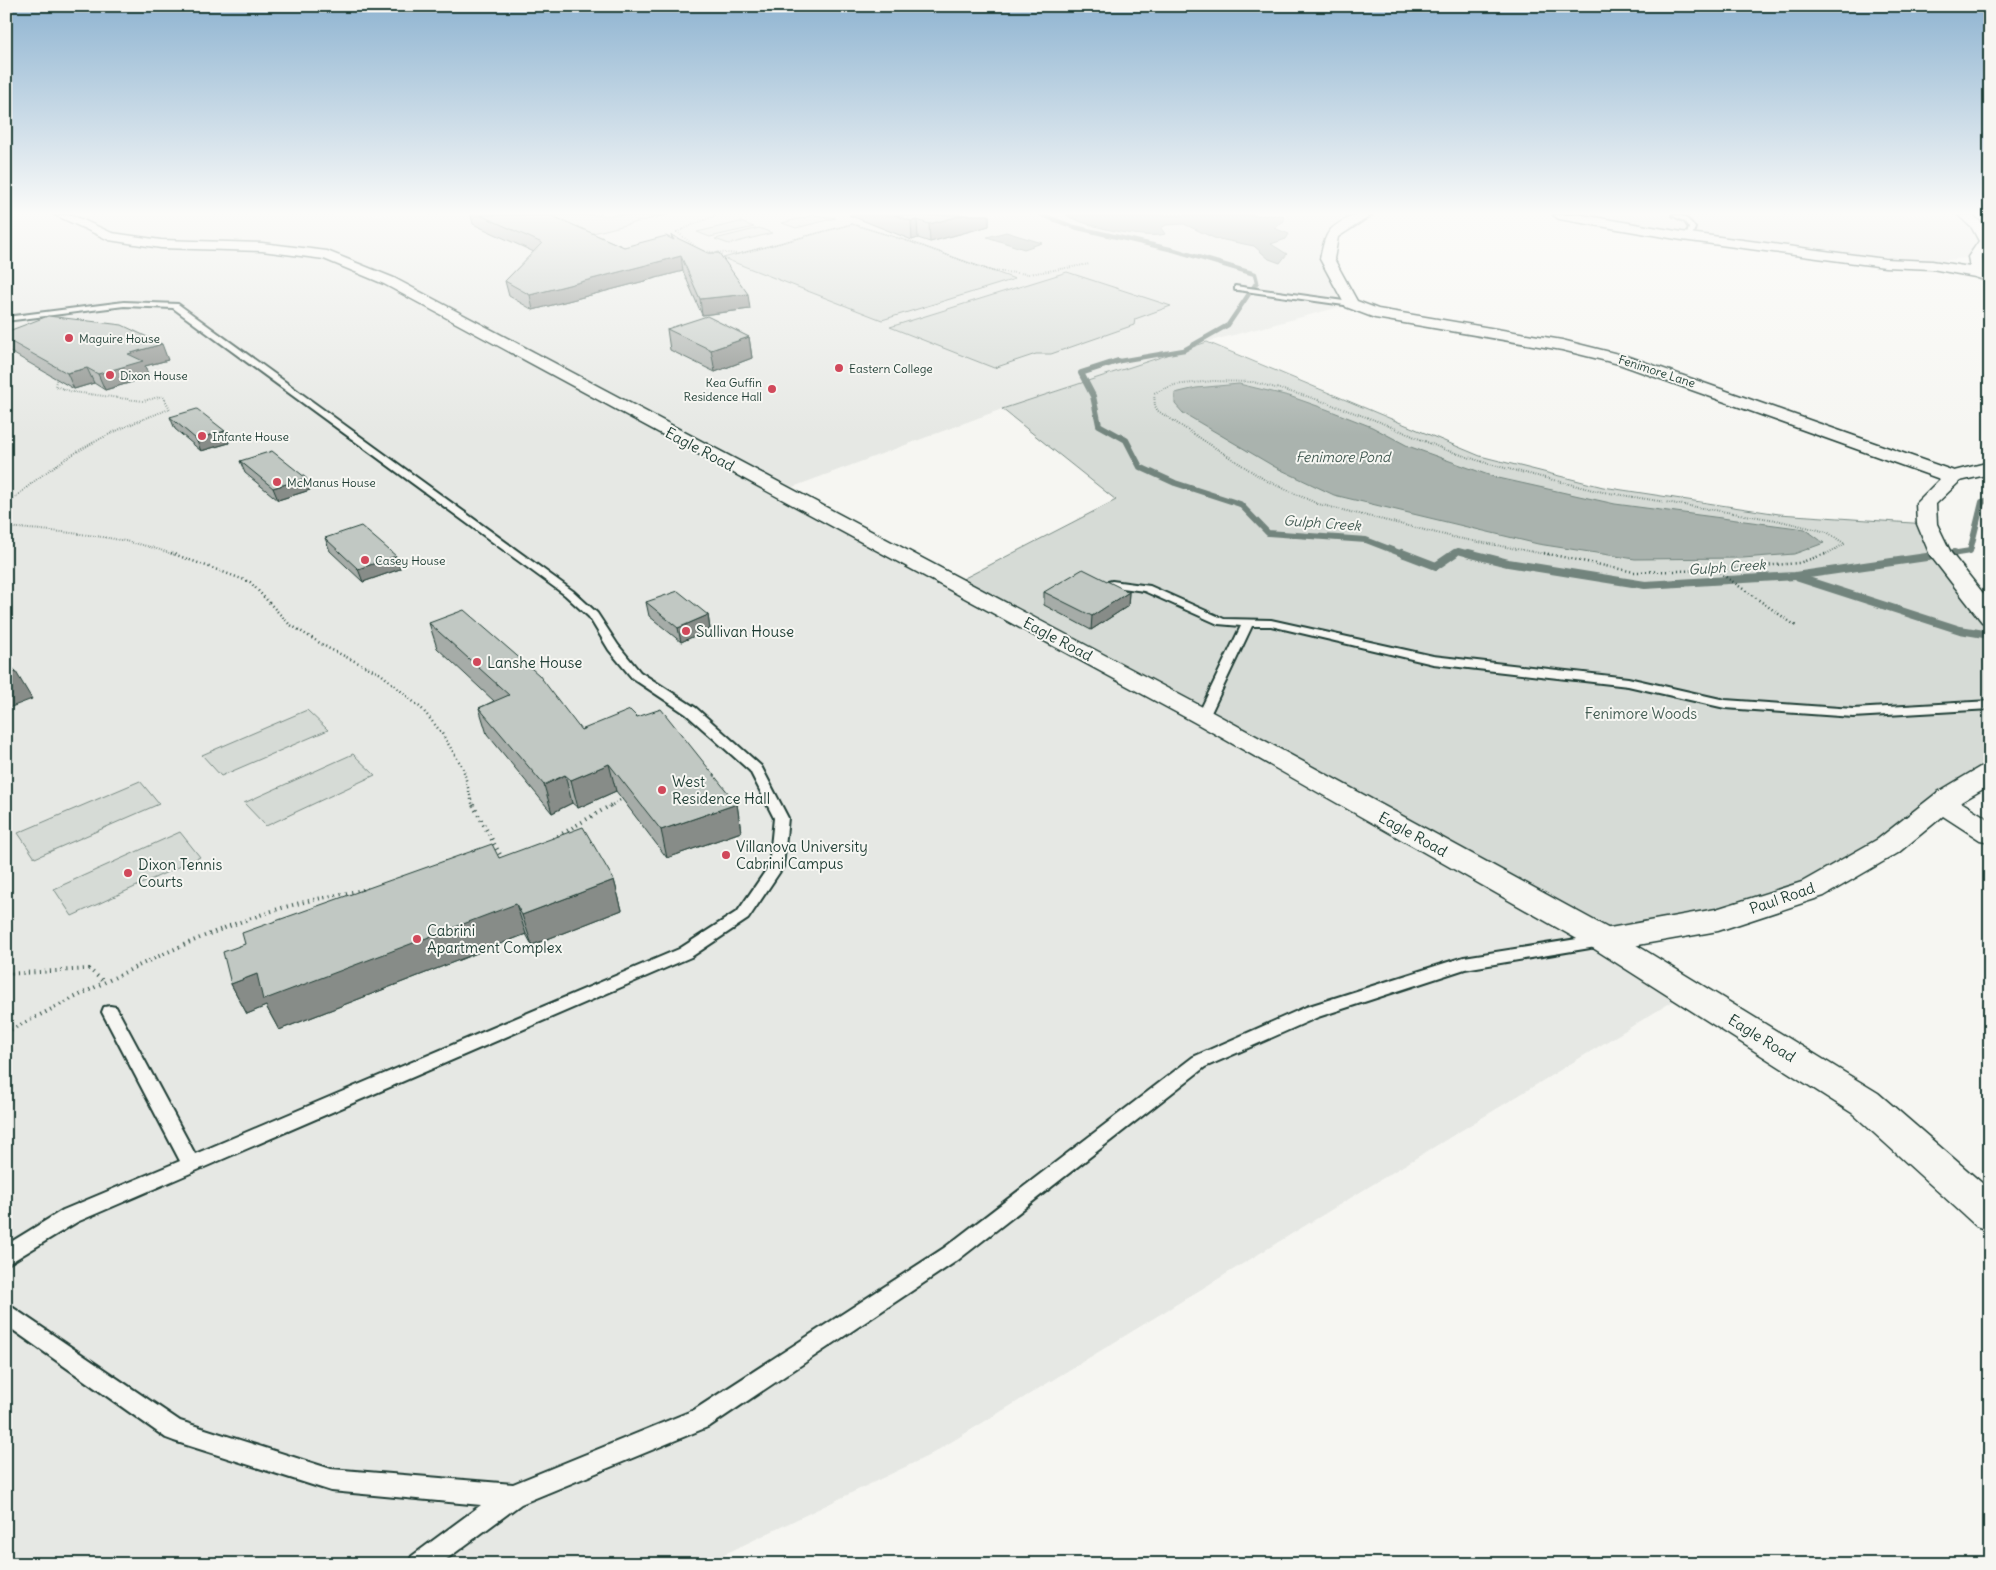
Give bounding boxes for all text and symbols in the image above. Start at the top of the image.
place label: Maguire House [79,331,160,346]
marker: Maguire House [63,332,75,344]
street label: Fenimore Lane [1617,351,1697,391]
place label: Eastern College [849,361,933,376]
marker: Eastern College [833,362,845,374]
place label: Dixon House [120,368,188,383]
marker: Dixon House [104,369,116,381]
place label: Kea Guffin Residence Hall [684,375,762,404]
marker: Kea Guffin Residence Hall [766,383,778,395]
street label: Eagle Road [662,423,738,475]
place label: Infante House [212,429,289,444]
marker: Infante House [196,430,208,442]
water label: Fenimore Pond [1296,448,1392,466]
place label: McManus House [287,475,376,490]
marker: McManus House [271,476,283,488]
water label: Gulph Creek [1283,511,1362,535]
place label: Casey House [375,553,446,568]
marker: Casey House [359,554,371,566]
water label: Gulph Creek [1688,555,1767,579]
street label: Eagle Road [1020,613,1096,665]
place label: Sullivan House [696,622,794,641]
marker: Sullivan House [680,625,692,637]
place label: Lanshe House [487,653,582,672]
marker: Lanshe House [471,656,483,668]
park label: Fenimore Woods [1585,704,1697,723]
place label: West Residence Hall [672,772,770,808]
marker: West Residence Hall [656,784,668,796]
street label: Eagle Road [1375,807,1451,861]
place label: Villanova University Cabrini Campus [736,837,868,873]
marker: Villanova University Cabrini Campus [720,849,732,861]
place label: Dixon Tennis Courts [138,855,222,891]
marker: Dixon Tennis Courts [122,867,134,879]
street label: Paul Road [1747,878,1817,918]
place label: Cabrini Apartment Complex [427,921,563,957]
marker: Cabrini Apartment Complex [411,933,423,945]
street label: Eagle Road [1725,1010,1799,1066]

